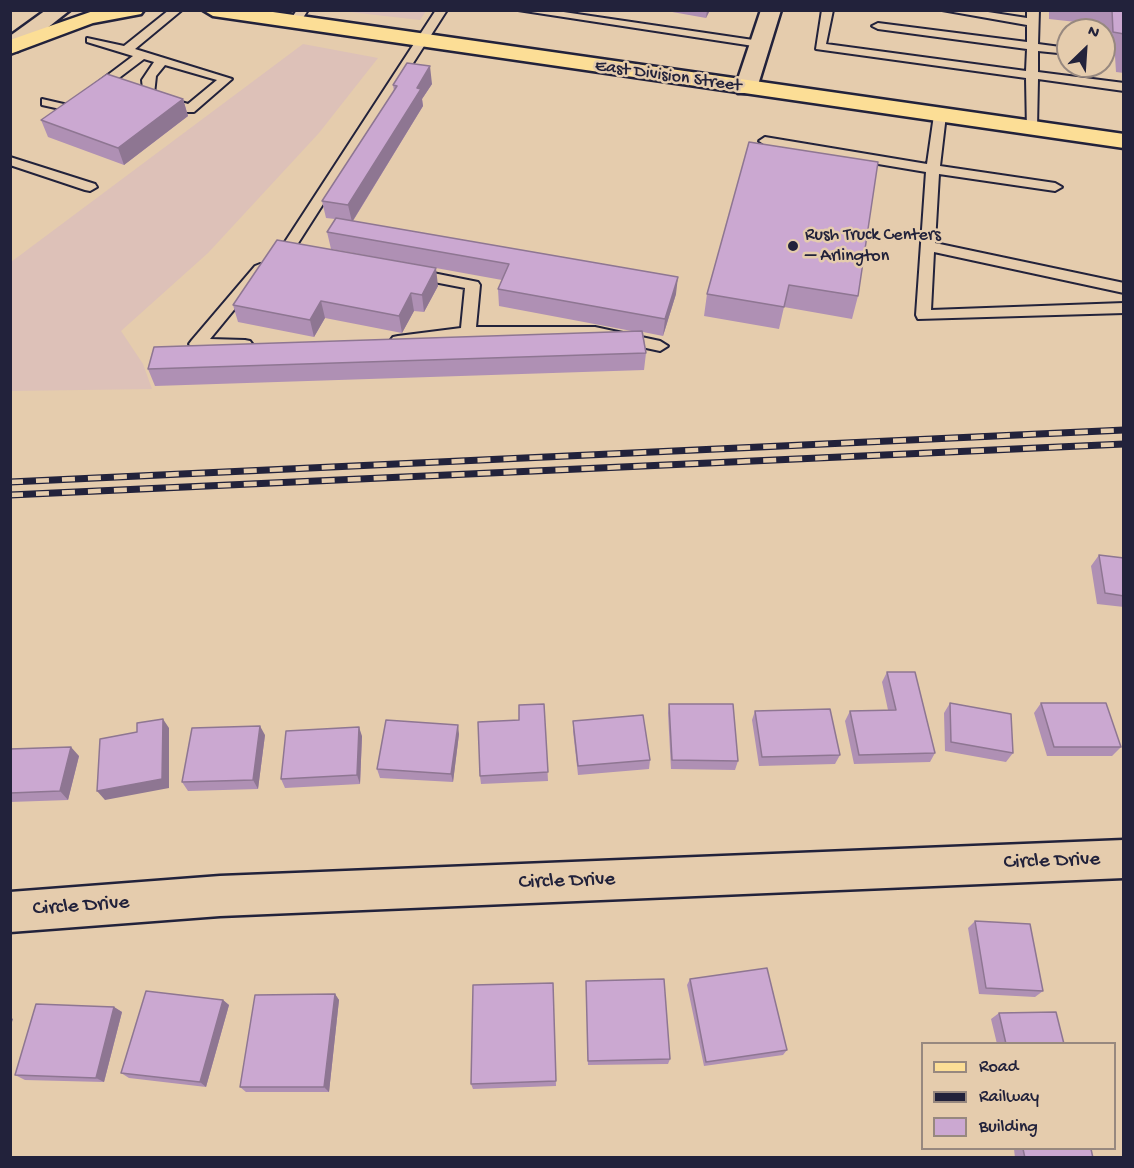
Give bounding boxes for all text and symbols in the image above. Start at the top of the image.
north arrow [1056,18,1116,78]
text: N [1084,22,1102,44]
street label: East Division Street [593,56,743,98]
place label: Rush Truck Centers – Arlington [805,225,941,268]
marker: Rush Truck Centers – Arlington [786,239,800,253]
street label: Circle Drive [1003,848,1101,876]
street label: Circle Drive [518,868,616,896]
street label: Circle Drive [32,891,130,923]
legend [921,1042,1116,1150]
text: Road [979,1057,1018,1078]
text: Railway [979,1087,1039,1108]
text: Building [979,1117,1038,1138]

